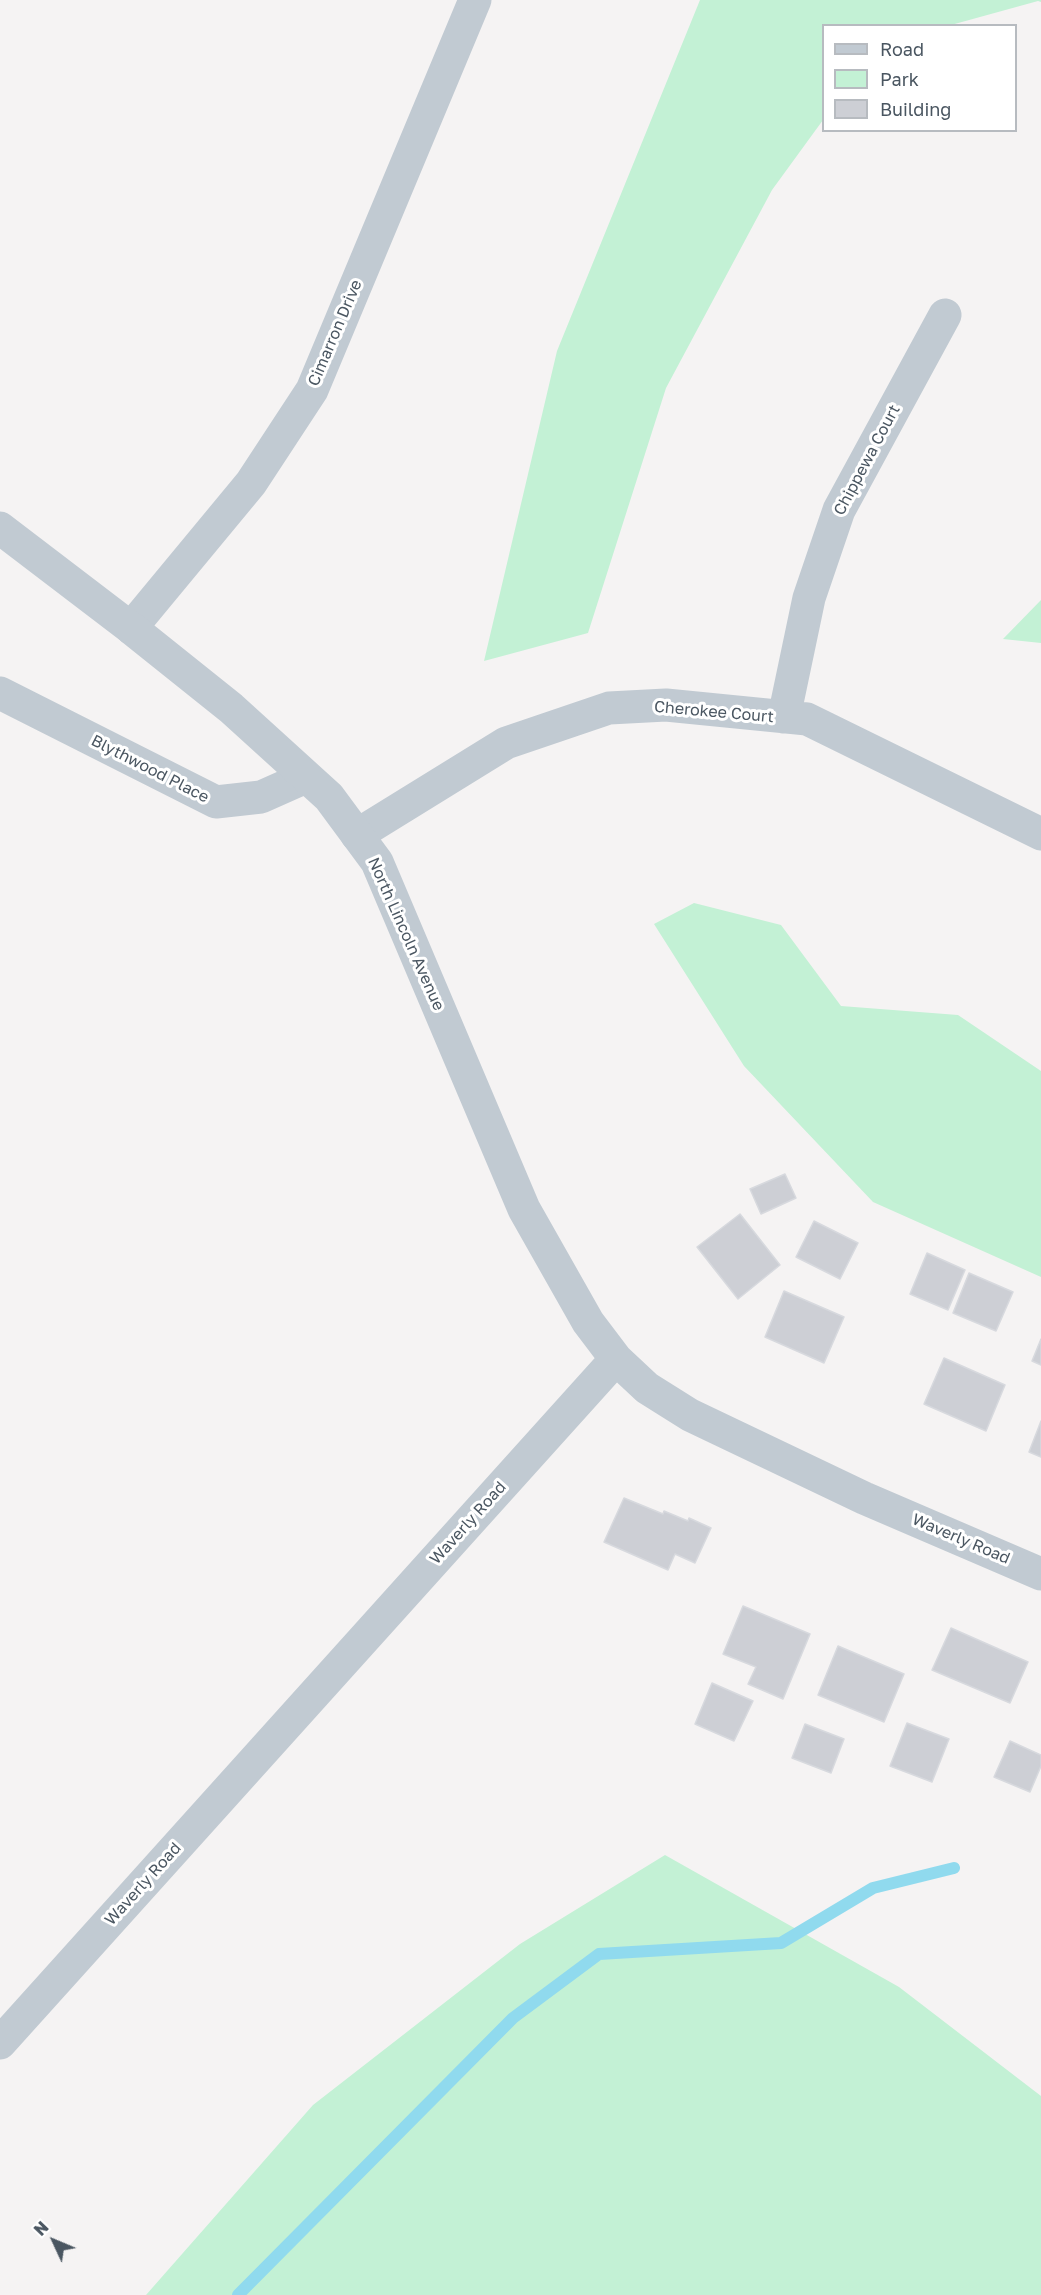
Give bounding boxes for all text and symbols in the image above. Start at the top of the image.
legend [822,24,1017,132]
text: Road [880,38,924,60]
text: Park [880,68,919,90]
text: Building [880,98,951,120]
street label: Cimarron Drive [304,277,366,389]
street label: Chippewa Court [830,401,904,519]
street label: Cherokee Court [653,697,775,727]
street label: Blythwood Place [88,731,212,807]
street label: North Lincoln Avenue [364,854,448,1014]
street label: Waverly Road [426,1478,510,1568]
street label: Waverly Road [909,1510,1013,1568]
street label: Waverly Road [101,1839,185,1929]
north arrow [24,2211,84,2271]
text: N [30,2217,52,2240]

